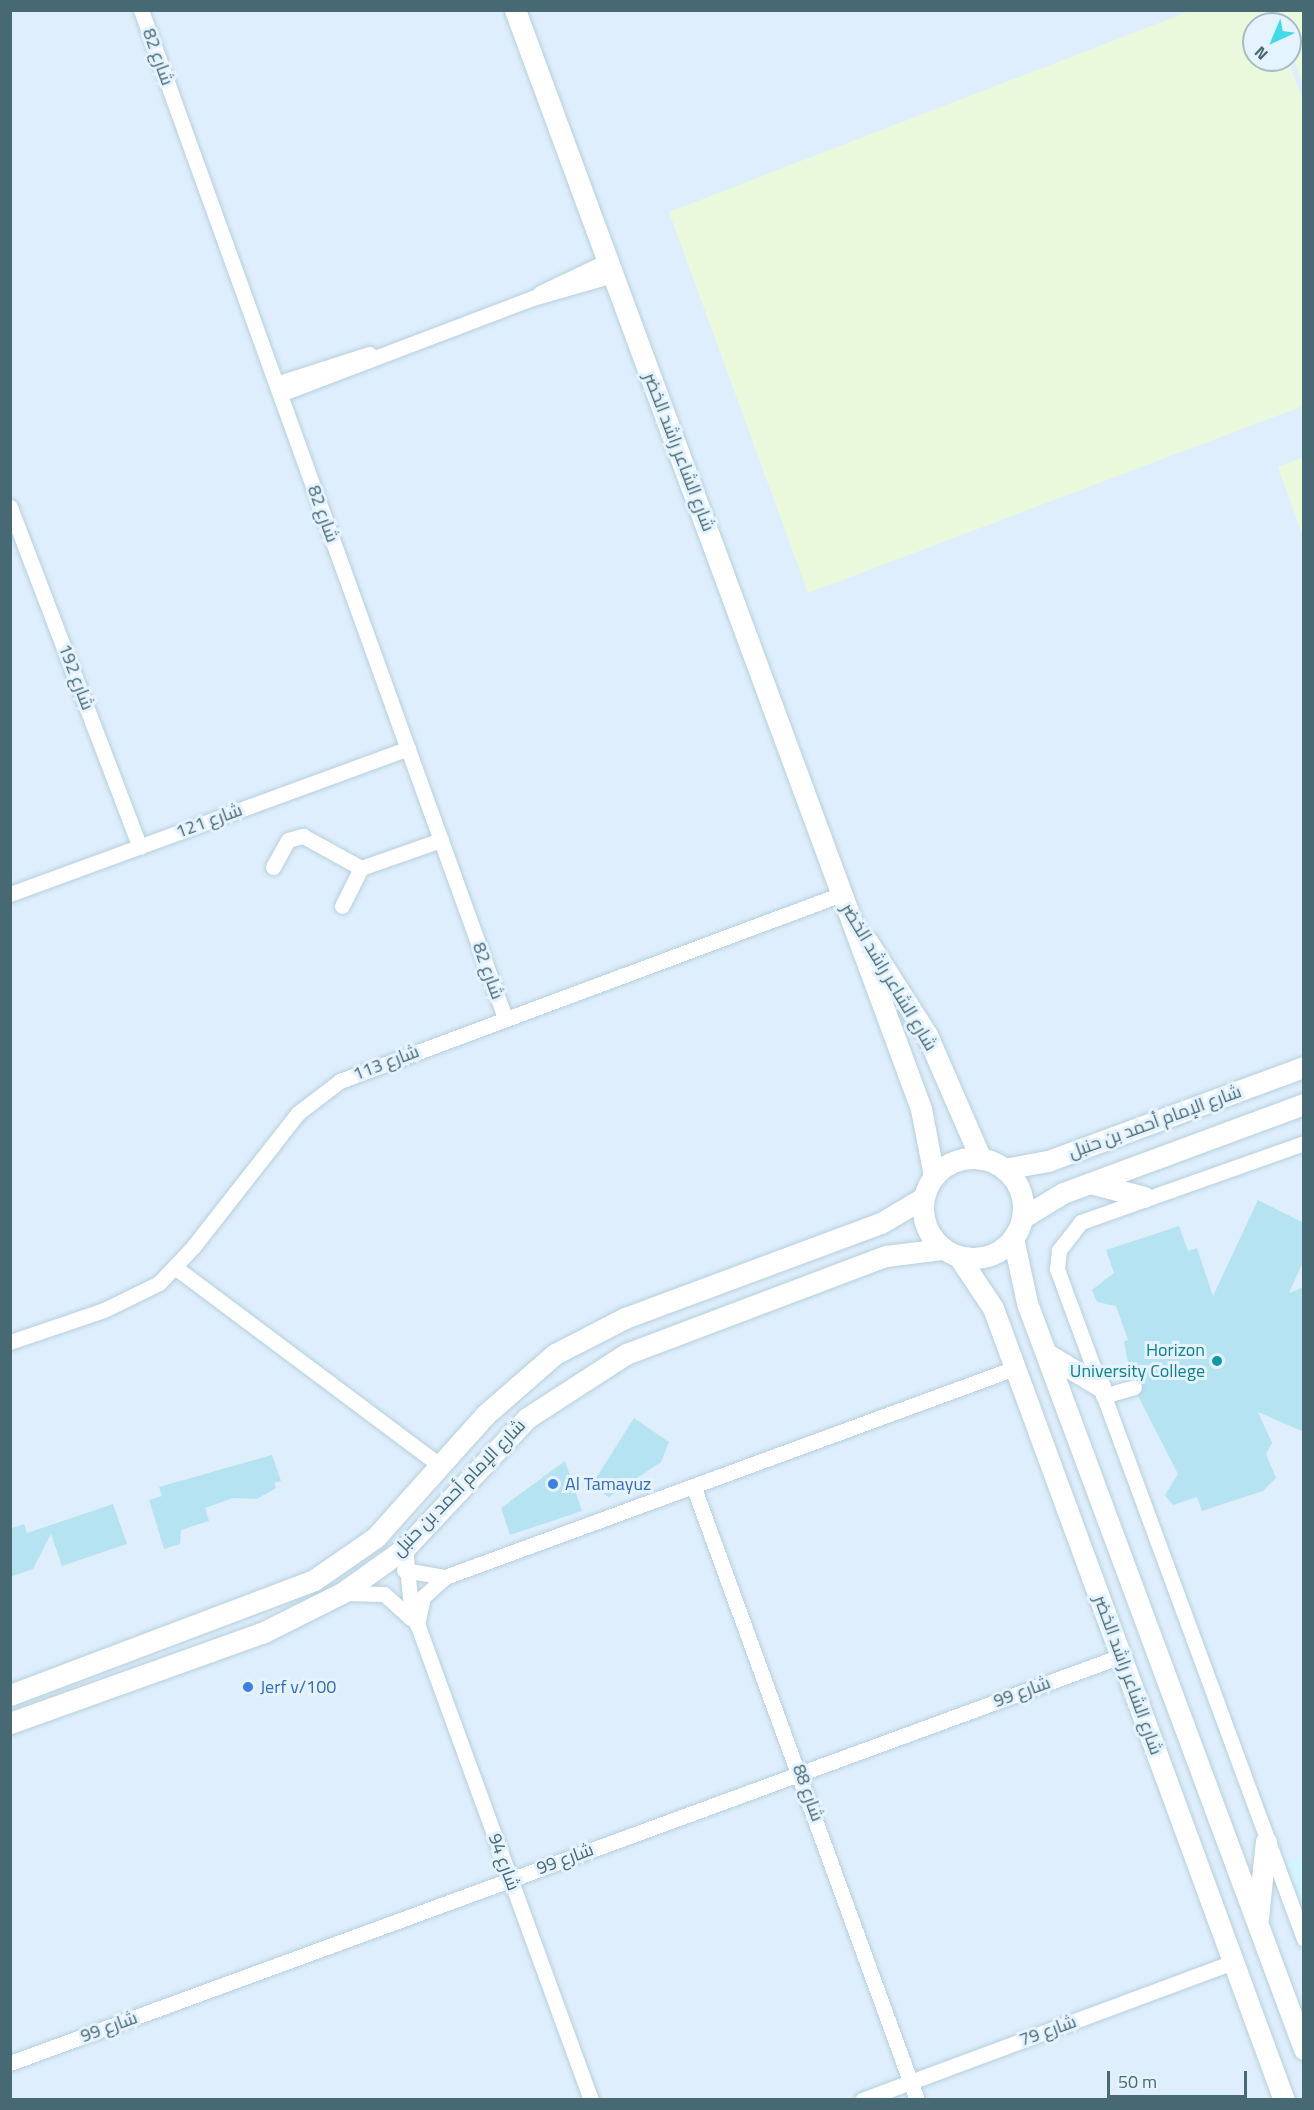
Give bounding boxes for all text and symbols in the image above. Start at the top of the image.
north arrow [1242,12,1302,72]
street label: شارع 82 [138,26,178,88]
text: N [1249,41,1273,66]
street label: شارع الشاعر راشد الخضر [639,370,719,534]
street label: شارع 82 [303,483,343,545]
street label: شارع 192 [54,641,98,713]
street label: شارع 121 [173,799,245,843]
street label: شارع الشاعر راشد الخضر [836,899,942,1055]
street label: شارع 82 [468,940,508,1002]
street label: شارع 113 [350,1041,422,1085]
street label: شارع الإمام أحمد بن حنبل [1066,1081,1244,1163]
place label: Horizon University College [1070,1340,1205,1382]
marker: Horizon University College [1210,1354,1224,1368]
street label: شارع الإمام أحمد بن حنبل [388,1415,530,1561]
place label: Al Tamayuz [565,1473,651,1495]
marker: Al Tamayuz [546,1477,560,1491]
street label: شارع الشاعر راشد الخضر [1089,1592,1167,1758]
street label: شارع 99 [991,1672,1053,1712]
place label: Jerf v/100 [260,1676,336,1698]
marker: Jerf v/100 [241,1680,255,1694]
street label: شارع 88 [788,1762,828,1824]
street label: شارع 94 [484,1831,524,1893]
street label: شارع 99 [534,1839,596,1879]
street label: شارع 99 [78,2007,140,2047]
street label: شارع 79 [1017,2011,1079,2051]
scale bar [1110,2059,1250,2097]
text: 50 m [1118,2068,1157,2095]

